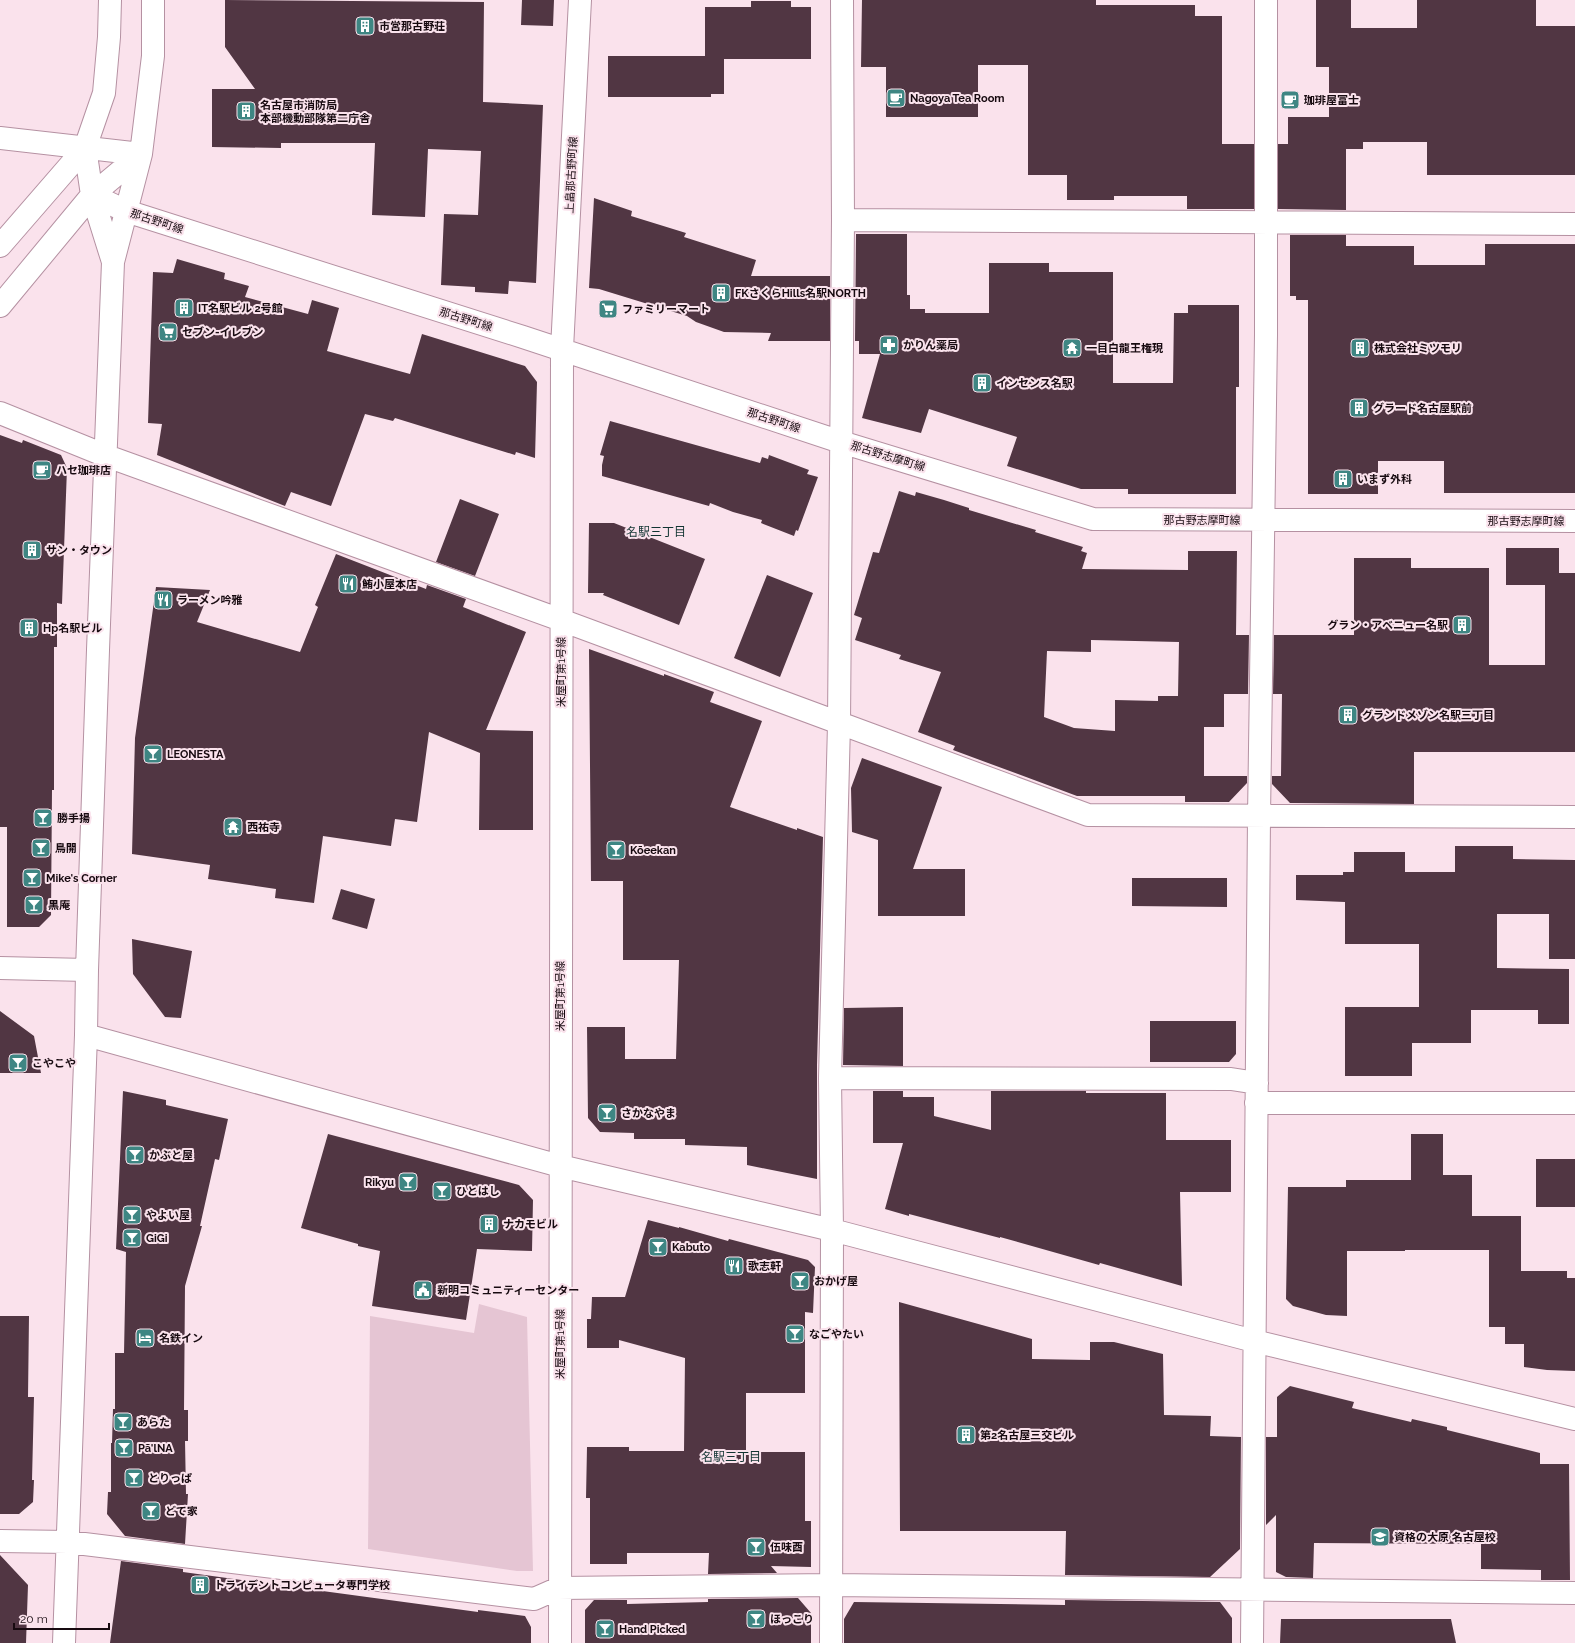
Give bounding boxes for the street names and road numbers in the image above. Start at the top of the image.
street label: 上畠那古野町線 [563,136,580,214]
street label: 那古野町線 [129,207,185,236]
street label: 那古野町線 [438,305,494,334]
street label: 那古野町線 [746,406,802,435]
street label: 那古野志摩町線 [849,439,927,474]
street label: 那古野志摩町線 [1164,514,1241,527]
street label: 那古野志摩町線 [1488,515,1565,528]
street label: 米屋町第1号線 [555,637,568,707]
street label: 米屋町第1号線 [554,961,567,1031]
street label: 米屋町第1号線 [554,1309,567,1379]

